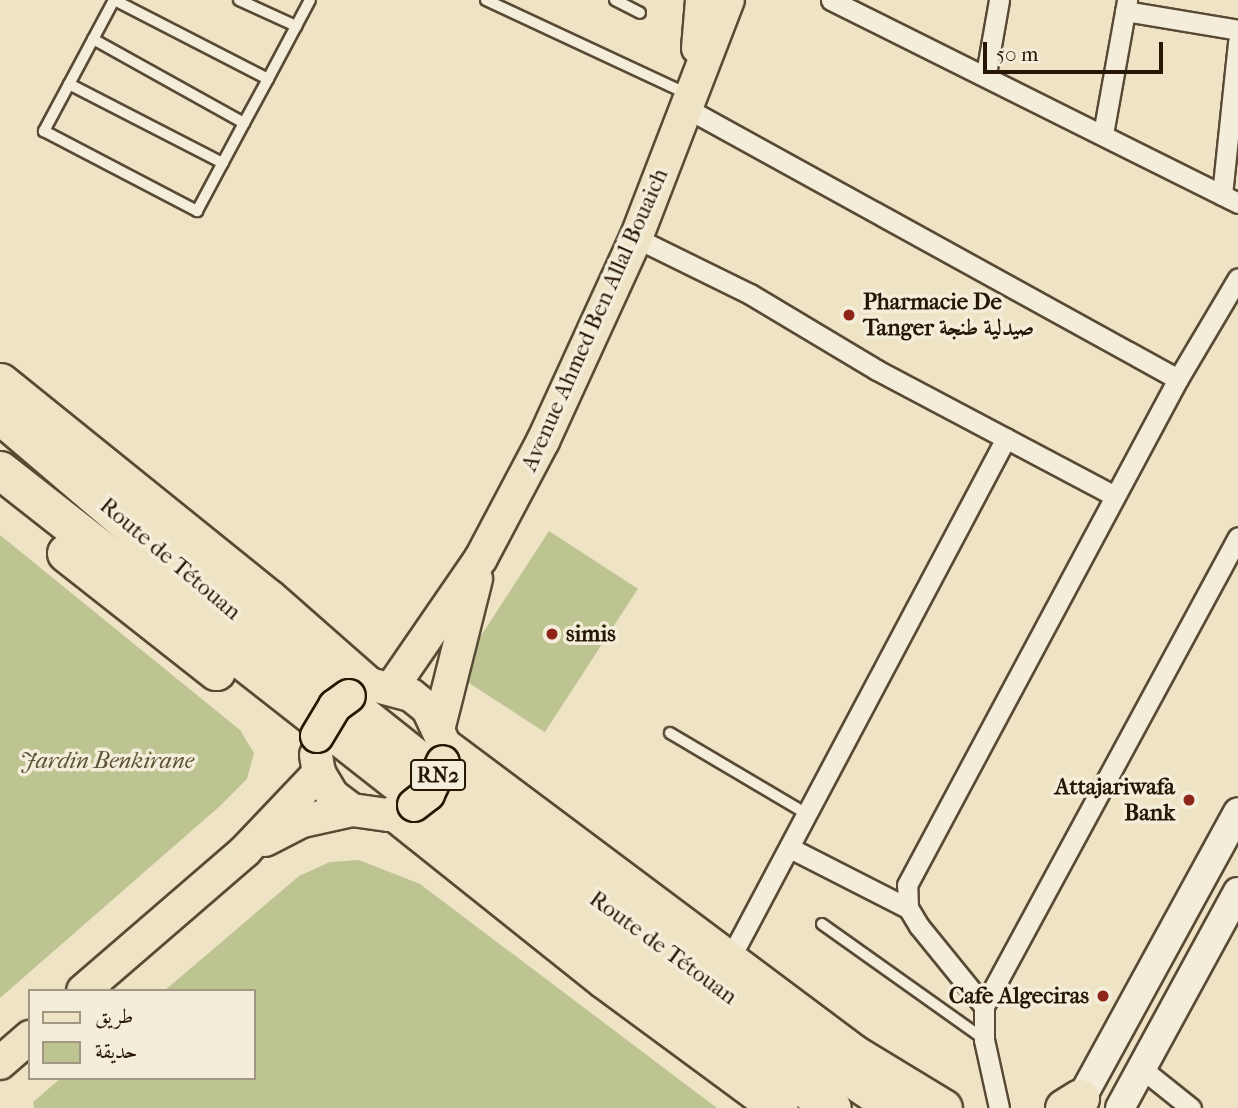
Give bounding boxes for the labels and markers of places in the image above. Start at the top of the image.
place label: Pharmacie De Tanger صيدلية طنجة [863,288,1034,342]
marker: Pharmacie De Tanger صيدلية طنجة [841,307,857,323]
place label: simis [566,620,616,648]
marker: simis [544,626,560,642]
place label: Attajariwafa Bank [1055,773,1175,827]
marker: Attajariwafa Bank [1181,792,1197,808]
place label: Cafe Algeciras [949,982,1089,1010]
marker: Cafe Algeciras [1095,988,1111,1004]

